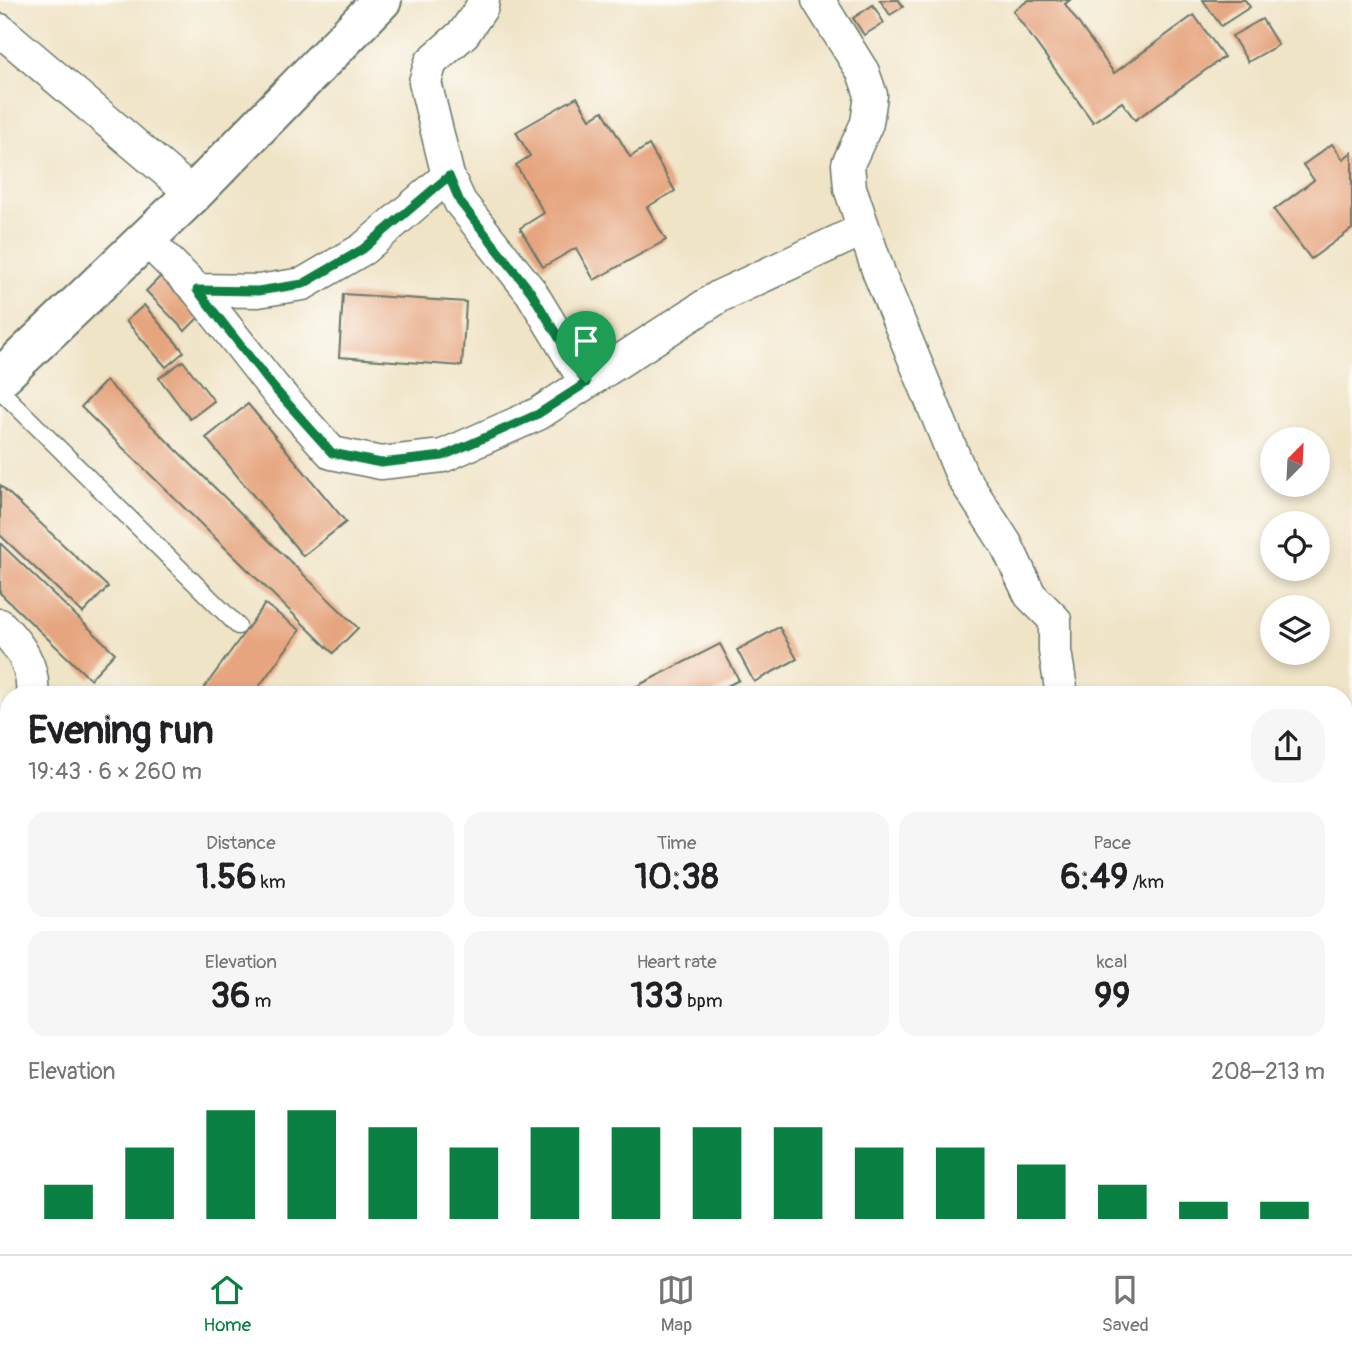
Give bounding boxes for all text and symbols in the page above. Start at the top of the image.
pin [556,311,616,383]
icon: arrive [567,322,605,360]
north arrow [1260,427,1330,497]
map controls [1260,427,1330,665]
button: locate [1260,511,1330,581]
button: layers [1260,595,1330,665]
text: Evening run [28,707,214,755]
button: share [1251,709,1325,783]
text: 19:43 · 6 × 260 m [28,757,202,786]
text: Distance [206,831,276,855]
text: Time [657,831,696,855]
text: Pace [1093,831,1131,855]
text: 1.56 [196,855,257,899]
text: 10:38 [634,855,719,899]
text: 6:49 [1060,855,1128,899]
text: km [257,870,286,894]
text: /km [1128,870,1164,894]
text: Elevation [205,950,277,974]
text: Heart rate [636,950,717,974]
text: kcal [1097,950,1128,974]
text: 36 [210,974,250,1018]
text: 133 [630,974,683,1018]
text: 99 [1094,974,1130,1018]
text: m [250,989,271,1013]
text: bpm [683,989,723,1013]
text: Elevation [28,1057,116,1086]
text: 208–213 m [1211,1057,1325,1086]
tab: Home [203,1271,251,1337]
tab: Map [657,1271,695,1337]
tab: Saved [1102,1271,1149,1337]

